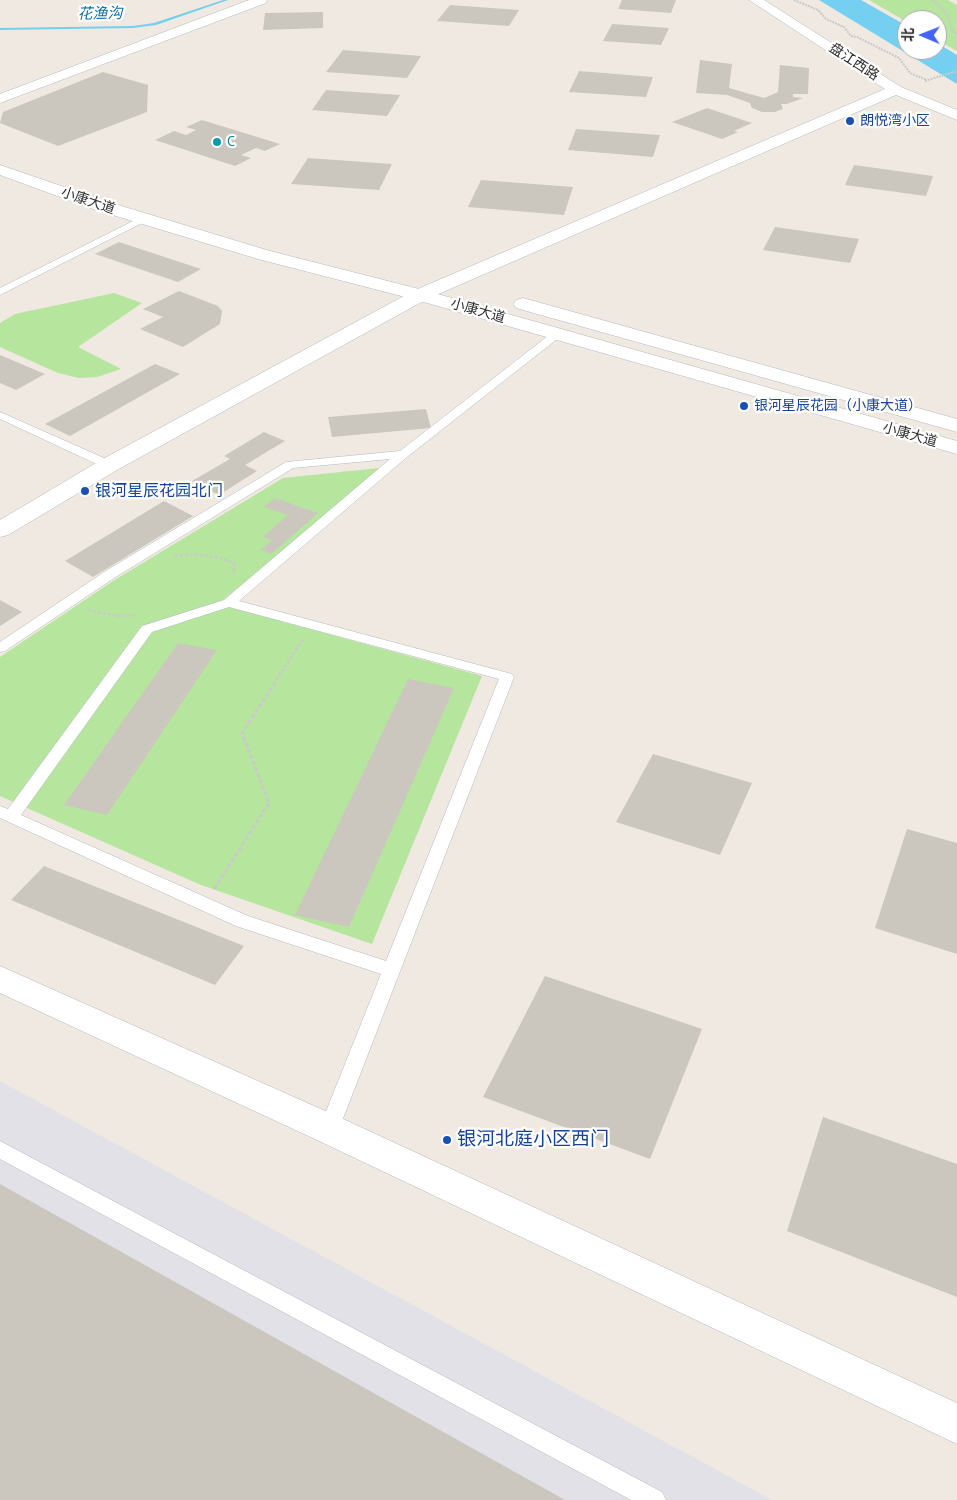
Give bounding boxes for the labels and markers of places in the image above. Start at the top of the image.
place label: 朗悦湾小区 [860,113,930,129]
marker: 朗悦湾小区 [844,115,856,127]
place label: C [227,134,235,150]
marker: C [211,136,223,148]
place label: 银河星辰花园（小康大道） [754,398,922,414]
marker: 银河星辰花园（小康大道） [738,400,750,412]
place label: 银河星辰花园北门 [95,481,223,501]
marker: 银河星辰花园北门 [79,485,91,497]
place label: 银河北庭小区西门 [457,1129,609,1151]
marker: 银河北庭小区西门 [441,1134,453,1146]

